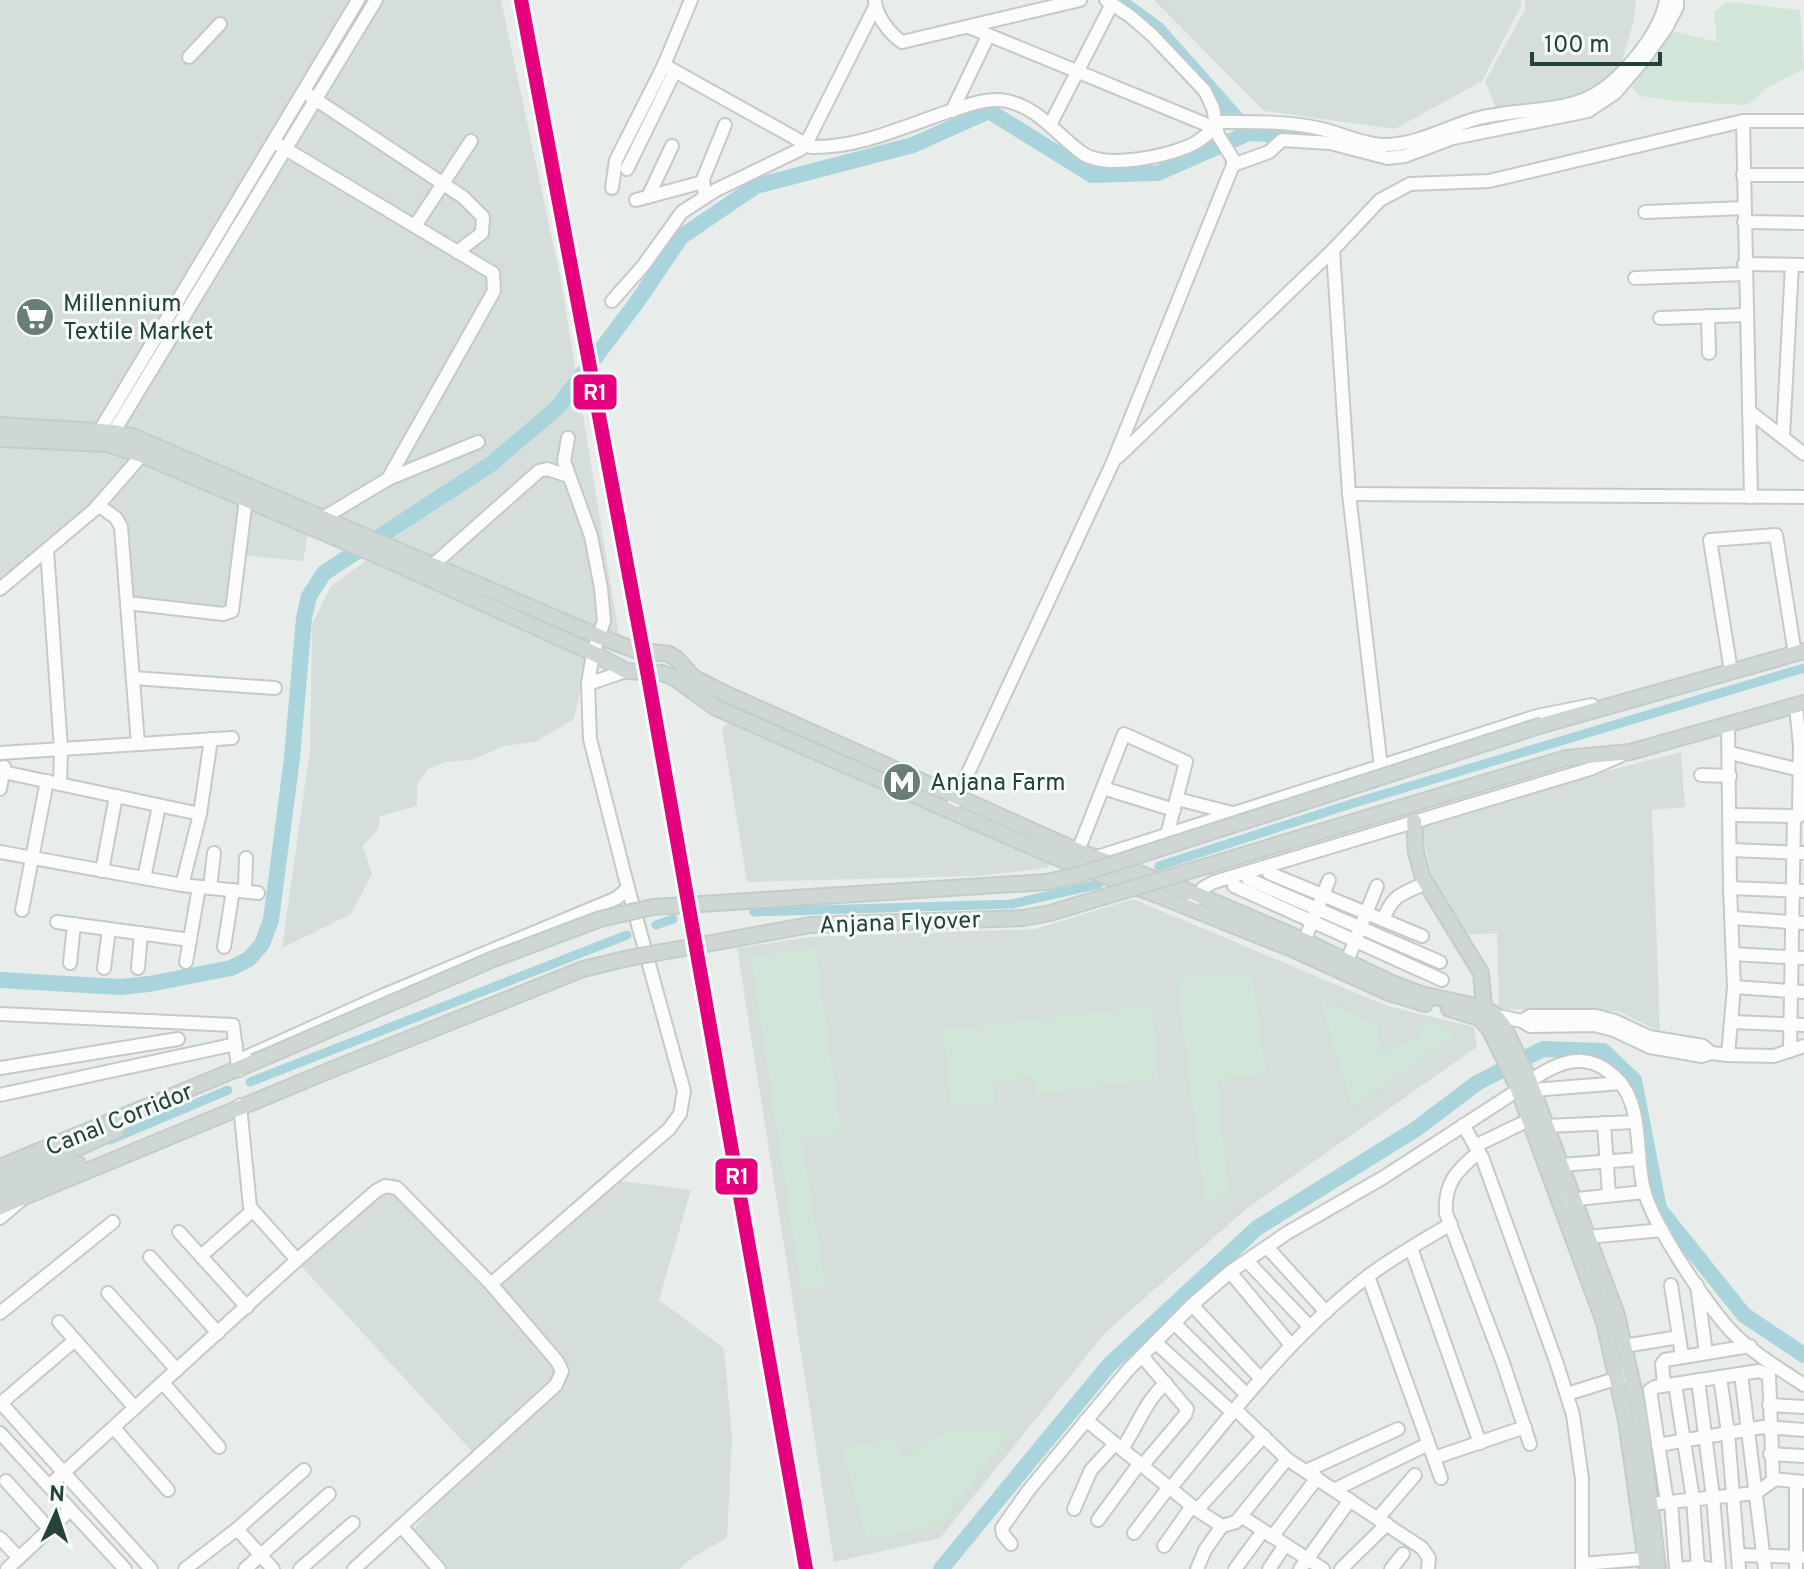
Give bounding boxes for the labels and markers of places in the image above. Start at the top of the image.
place label: Millennium Textile Market [63,290,213,348]
supermarket icon: Millennium Textile Market [14,296,56,338]
metro station icon: Anjana Farm [881,761,923,803]
place label: Anjana Farm [930,769,1066,799]

